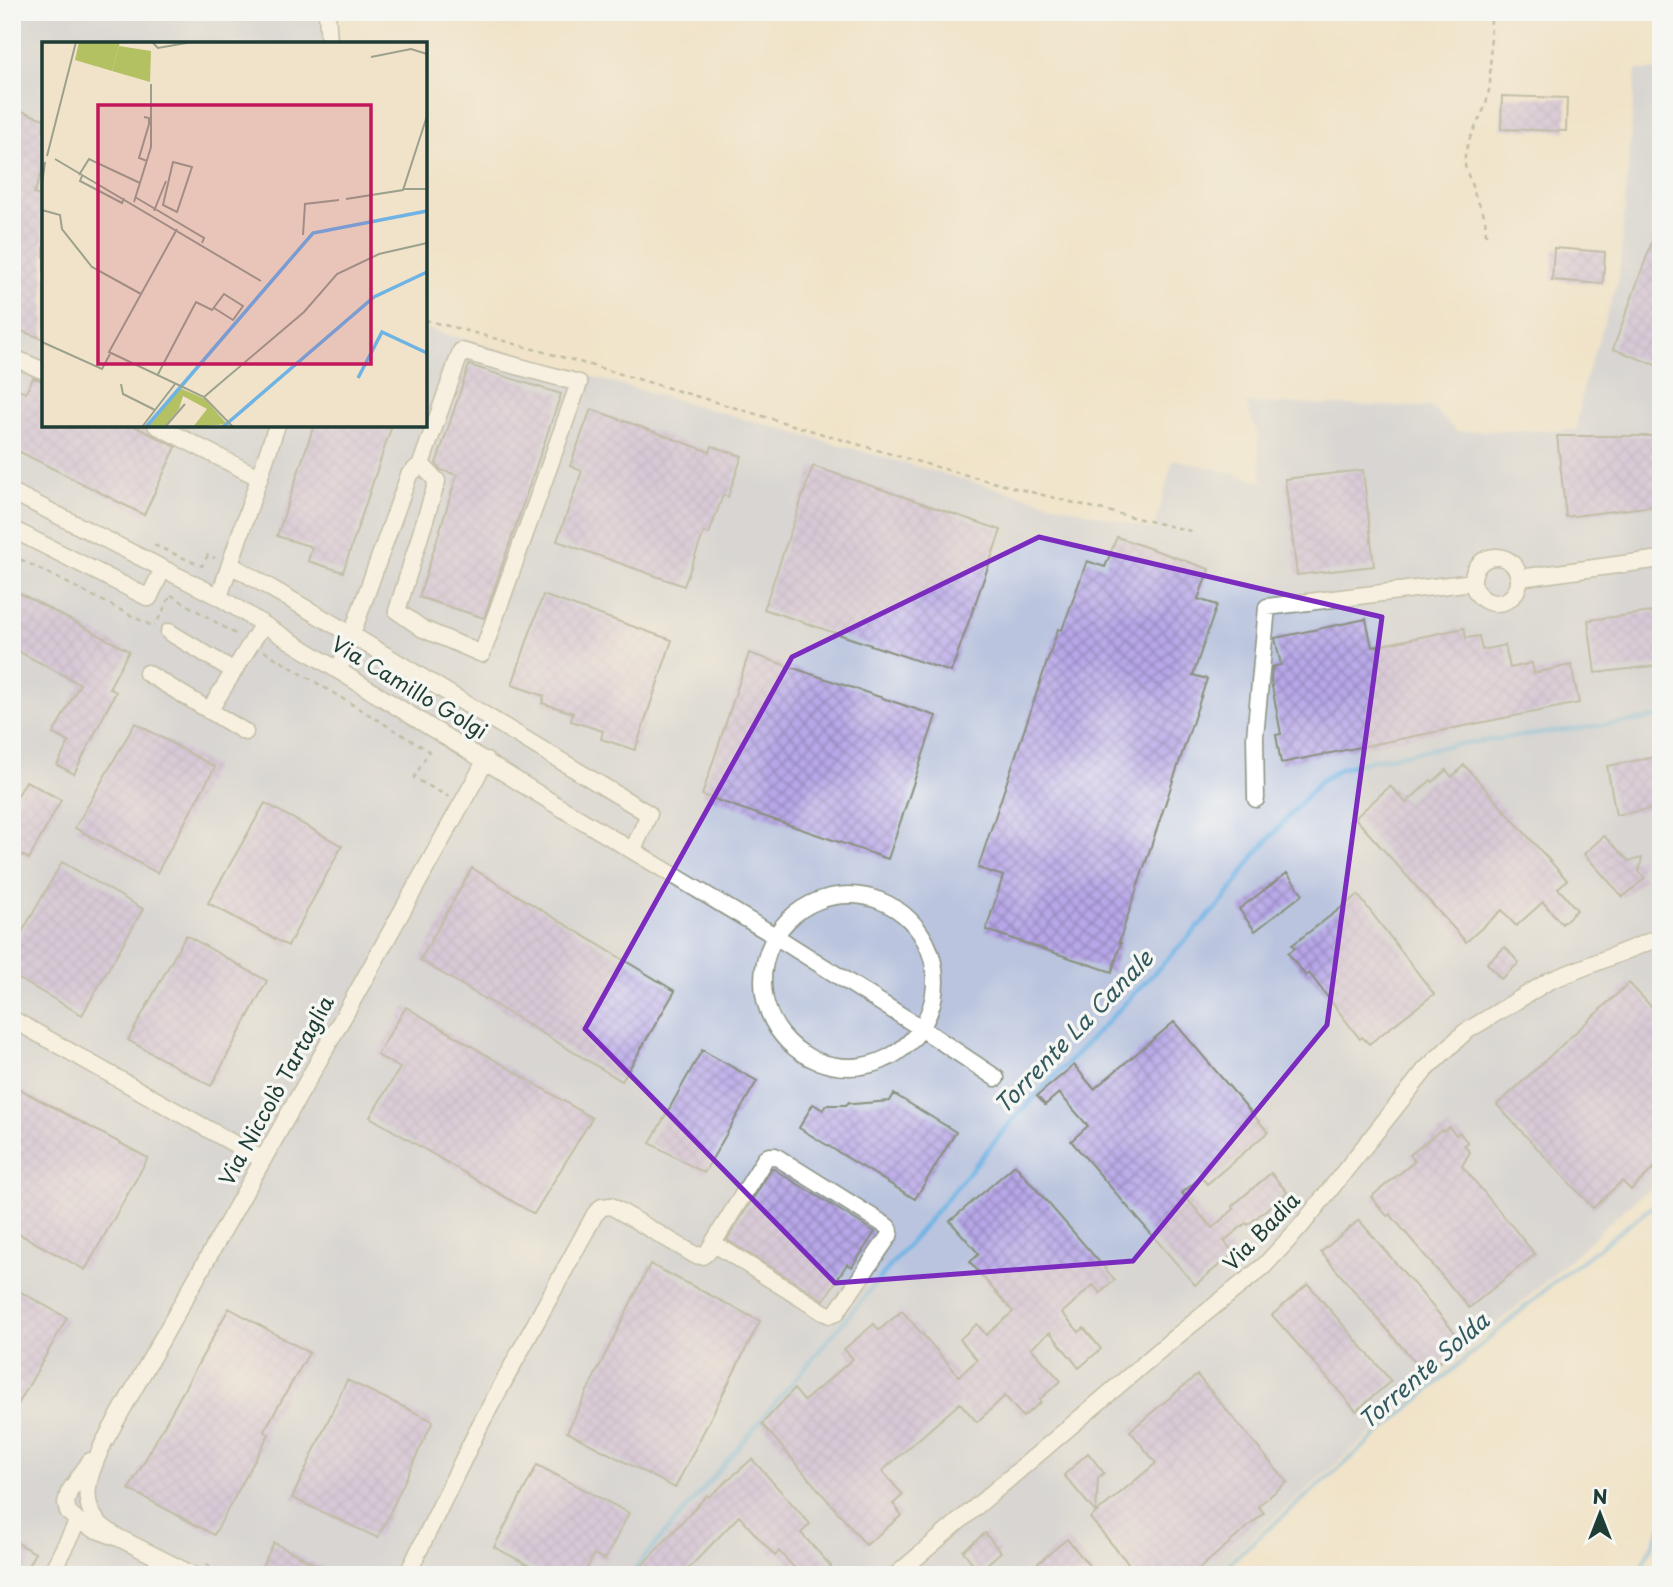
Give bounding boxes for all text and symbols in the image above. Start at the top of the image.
inset map [42,42,427,427]
street label: Via Camillo Golgi [326,627,494,746]
water label: Torrente La Canale [985,940,1161,1121]
street label: Via Niccolò Tartaglia [210,989,341,1191]
street label: Via Badia [1215,1183,1307,1277]
water label: Torrente Solda [1350,1302,1497,1437]
north arrow [1564,1478,1634,1548]
text: N [1592,1482,1608,1510]

